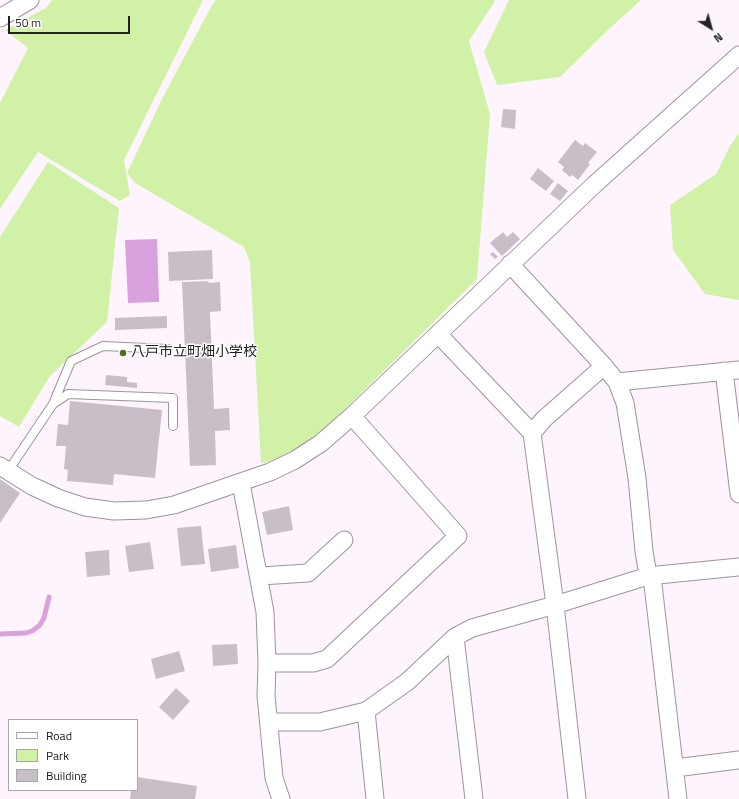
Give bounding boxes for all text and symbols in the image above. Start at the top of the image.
scale bar [10,8,132,34]
north arrow [691,8,731,48]
text: 50 m [15,13,41,32]
text: N [710,29,726,46]
place label: 八戸市立町畑小学校 [131,345,257,361]
marker: 八戸市立町畑小学校 [118,348,128,358]
legend [8,719,138,791]
text: Road [46,726,72,745]
text: Park [46,746,69,765]
text: Building [46,766,87,785]

